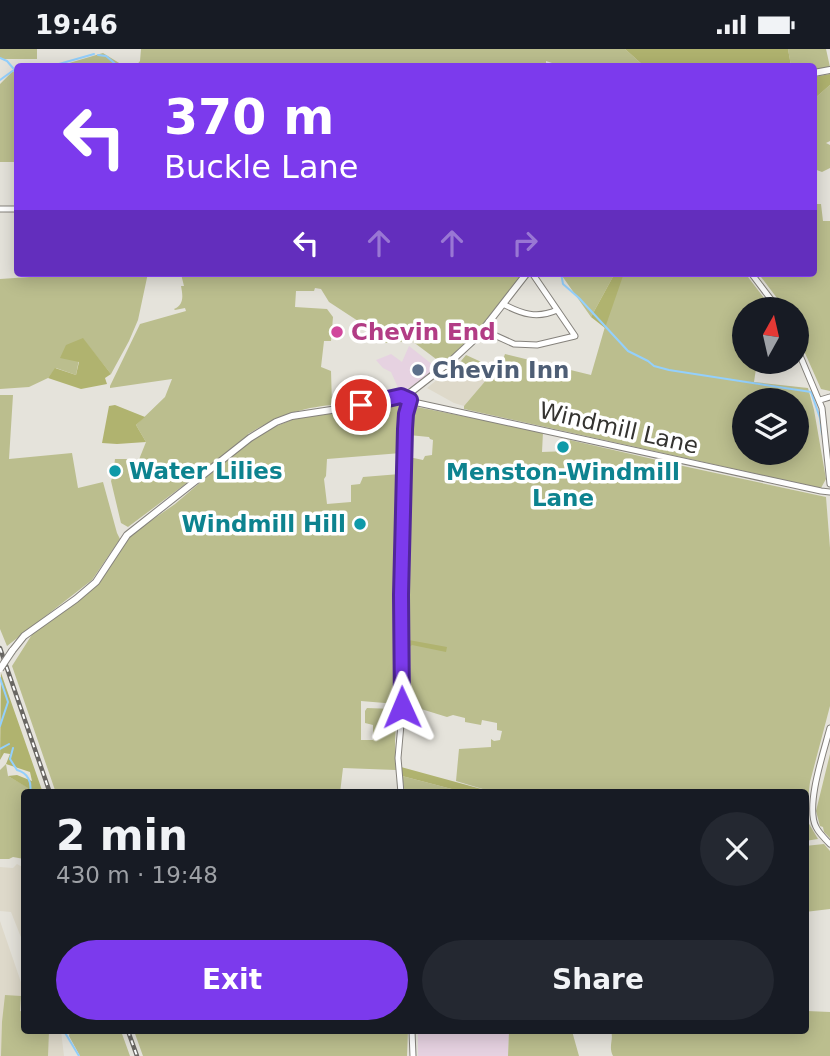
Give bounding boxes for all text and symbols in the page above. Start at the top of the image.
text: 19:46 [35,10,118,40]
text: 370 m [164,89,334,146]
icon: left [49,91,140,182]
text: Buckle Lane [164,148,359,186]
icon: left [287,224,325,262]
icon: ahead [360,224,398,262]
icon: ahead [433,224,471,262]
icon: right [506,224,544,262]
north arrow [732,297,808,375]
map controls [732,297,809,465]
place label: Chevin End [351,319,496,345]
marker: Chevin End [329,324,345,340]
place label: Chevin Inn [432,357,569,383]
marker: Chevin Inn [410,362,426,378]
pin [331,375,391,435]
icon: arrive [342,386,380,424]
button: layers [732,388,809,465]
street label: Windmill Lane [537,397,701,459]
marker: Menston-Windmill Lane [555,439,571,455]
place label: Water Lilies [129,458,283,484]
place label: Menston-Windmill Lane [446,459,680,511]
marker: Water Lilies [107,463,123,479]
place label: Windmill Hill [181,511,346,537]
marker: Windmill Hill [352,516,368,532]
position arrow [365,670,439,744]
text: 2 min [56,811,188,860]
button: close [700,812,774,886]
text: 430 m · 19:48 [56,862,218,888]
button: Exit [56,940,408,1020]
button: Share [422,940,774,1020]

